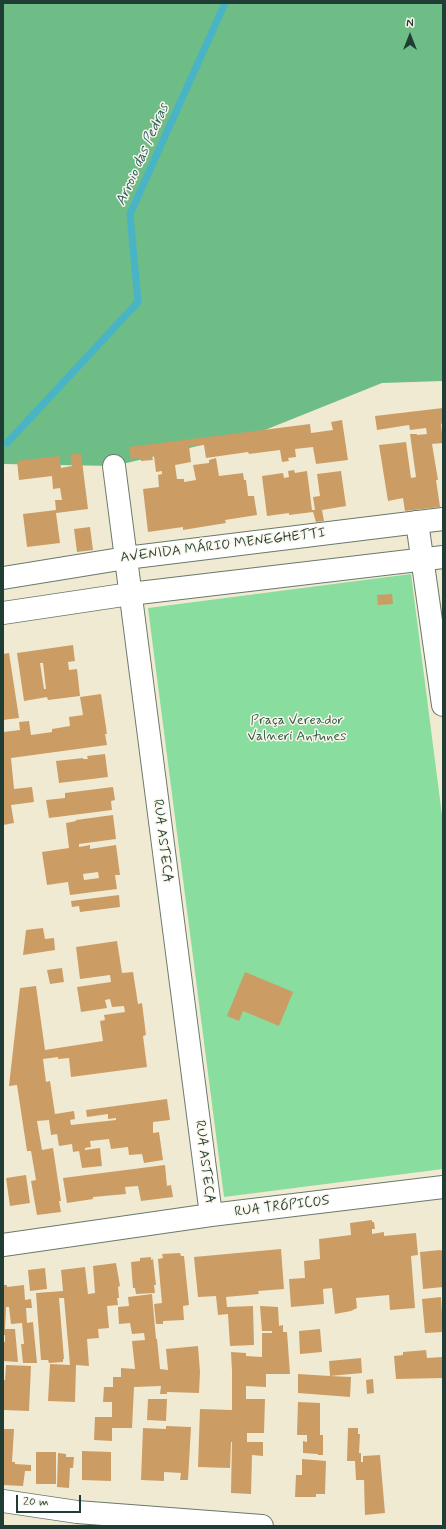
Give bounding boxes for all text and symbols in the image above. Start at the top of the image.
north arrow [390,16,430,56]
text: N [406,17,414,31]
water label: Arroio das Pedras [112,101,174,209]
street label: AVENIDA MÁRIO MENEGHETTI [119,525,327,567]
park label: Praça Vereador Valneri Antunes [248,713,346,746]
street label: RUA ASTECA [149,798,175,884]
street label: RUA ASTECA [191,1119,217,1205]
street label: RUA TRÓPICOS [234,1193,330,1221]
scale bar [18,1487,83,1513]
text: 20 m [23,1494,49,1510]

